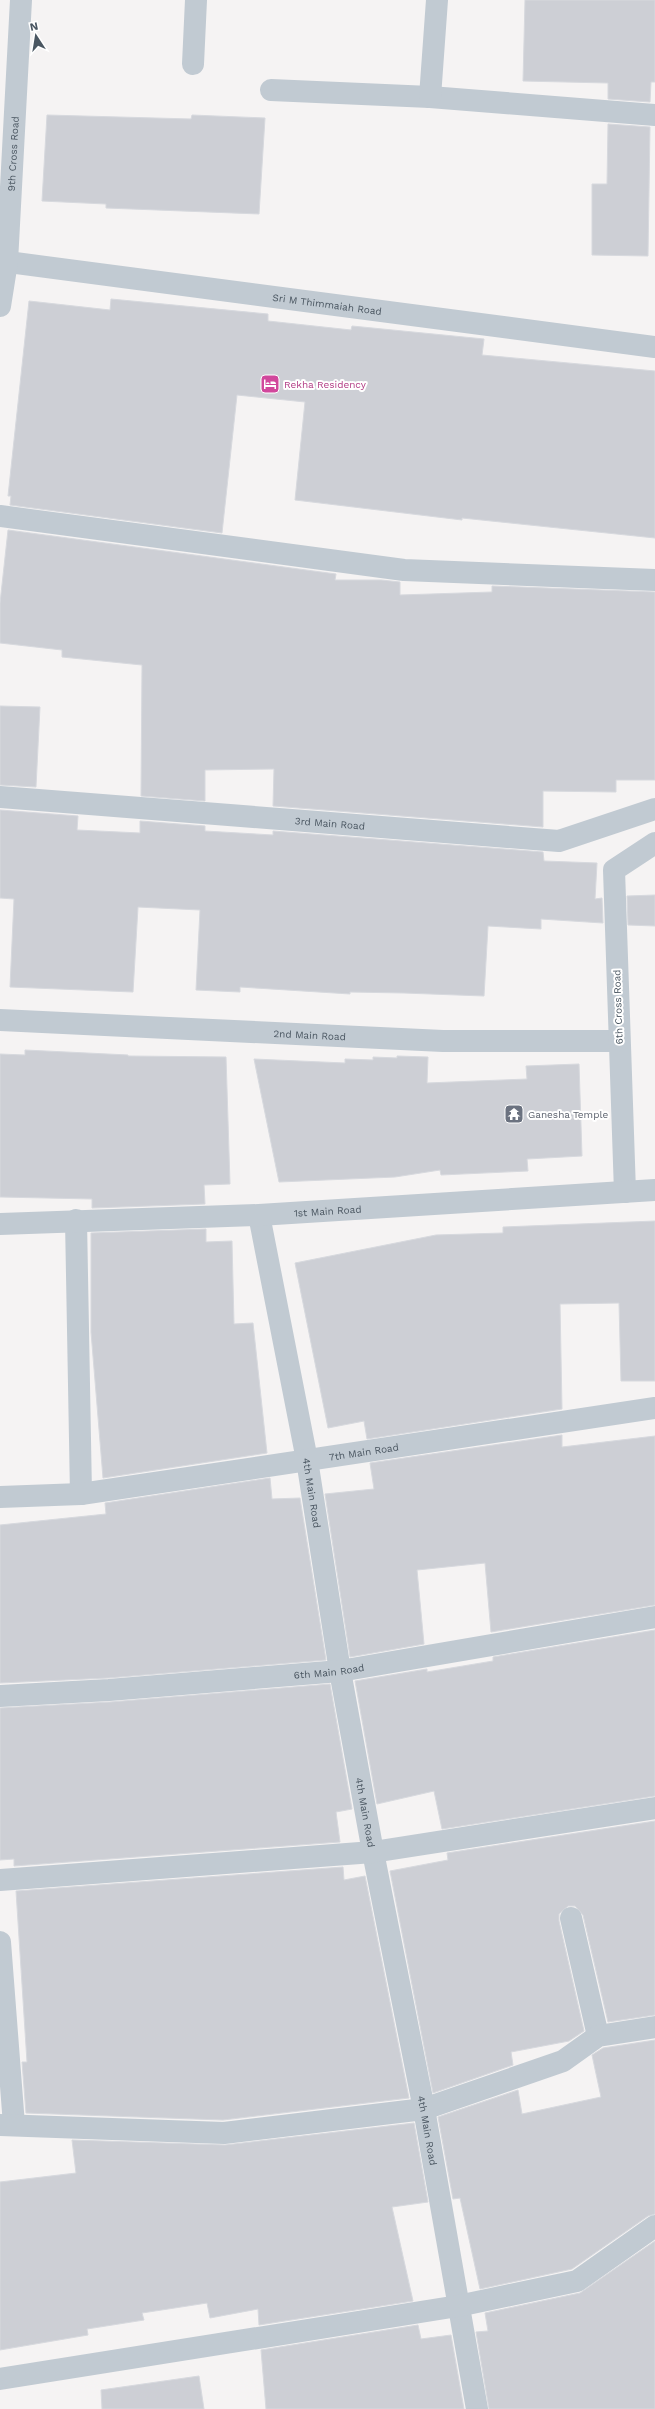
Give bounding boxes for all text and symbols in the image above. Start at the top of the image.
north arrow [16,16,56,56]
text: N [29,20,39,34]
street label: 9th Cross Road [5,116,20,192]
street label: Sri M Thimmaiah Road [272,291,382,317]
hotel icon: Rekha Residency [259,373,281,395]
place label: Rekha Residency [284,379,367,390]
street label: 3rd Main Road [294,815,365,831]
street label: 6th Cross Road [611,969,625,1045]
street label: 2nd Main Road [273,1027,346,1042]
temple icon: Ganesha Temple [503,1103,525,1125]
place label: Ganesha Temple [528,1109,608,1120]
street label: 1st Main Road [294,1203,362,1218]
street label: 7th Main Road [328,1441,399,1462]
street label: 4th Main Road [301,1457,323,1529]
street label: 6th Main Road [293,1661,365,1680]
street label: 4th Main Road [354,1777,378,1848]
street label: 4th Main Road [416,2095,439,2166]

